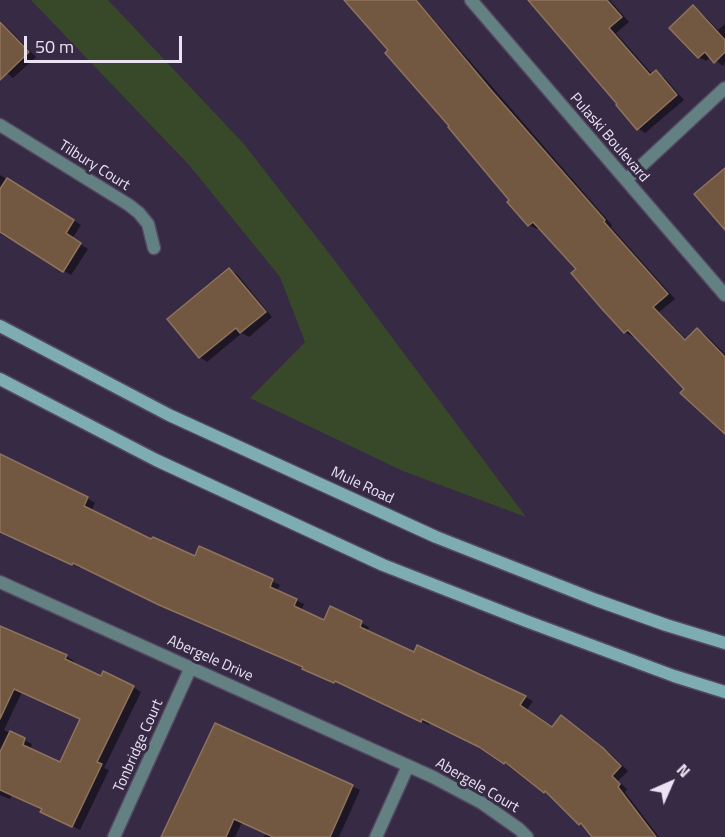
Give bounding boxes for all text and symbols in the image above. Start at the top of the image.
scale bar [27,24,184,62]
text: 50 m [35,33,74,60]
street label: Pulaski Boulevard [565,90,653,186]
street label: Tilbury Court [55,137,133,195]
street label: Mule Road [328,464,396,508]
street label: Abergele Drive [164,632,256,686]
street label: Tonbridge Court [110,697,168,795]
north arrow [641,753,701,813]
street label: Abergele Court [432,755,522,817]
text: N [671,758,696,783]

